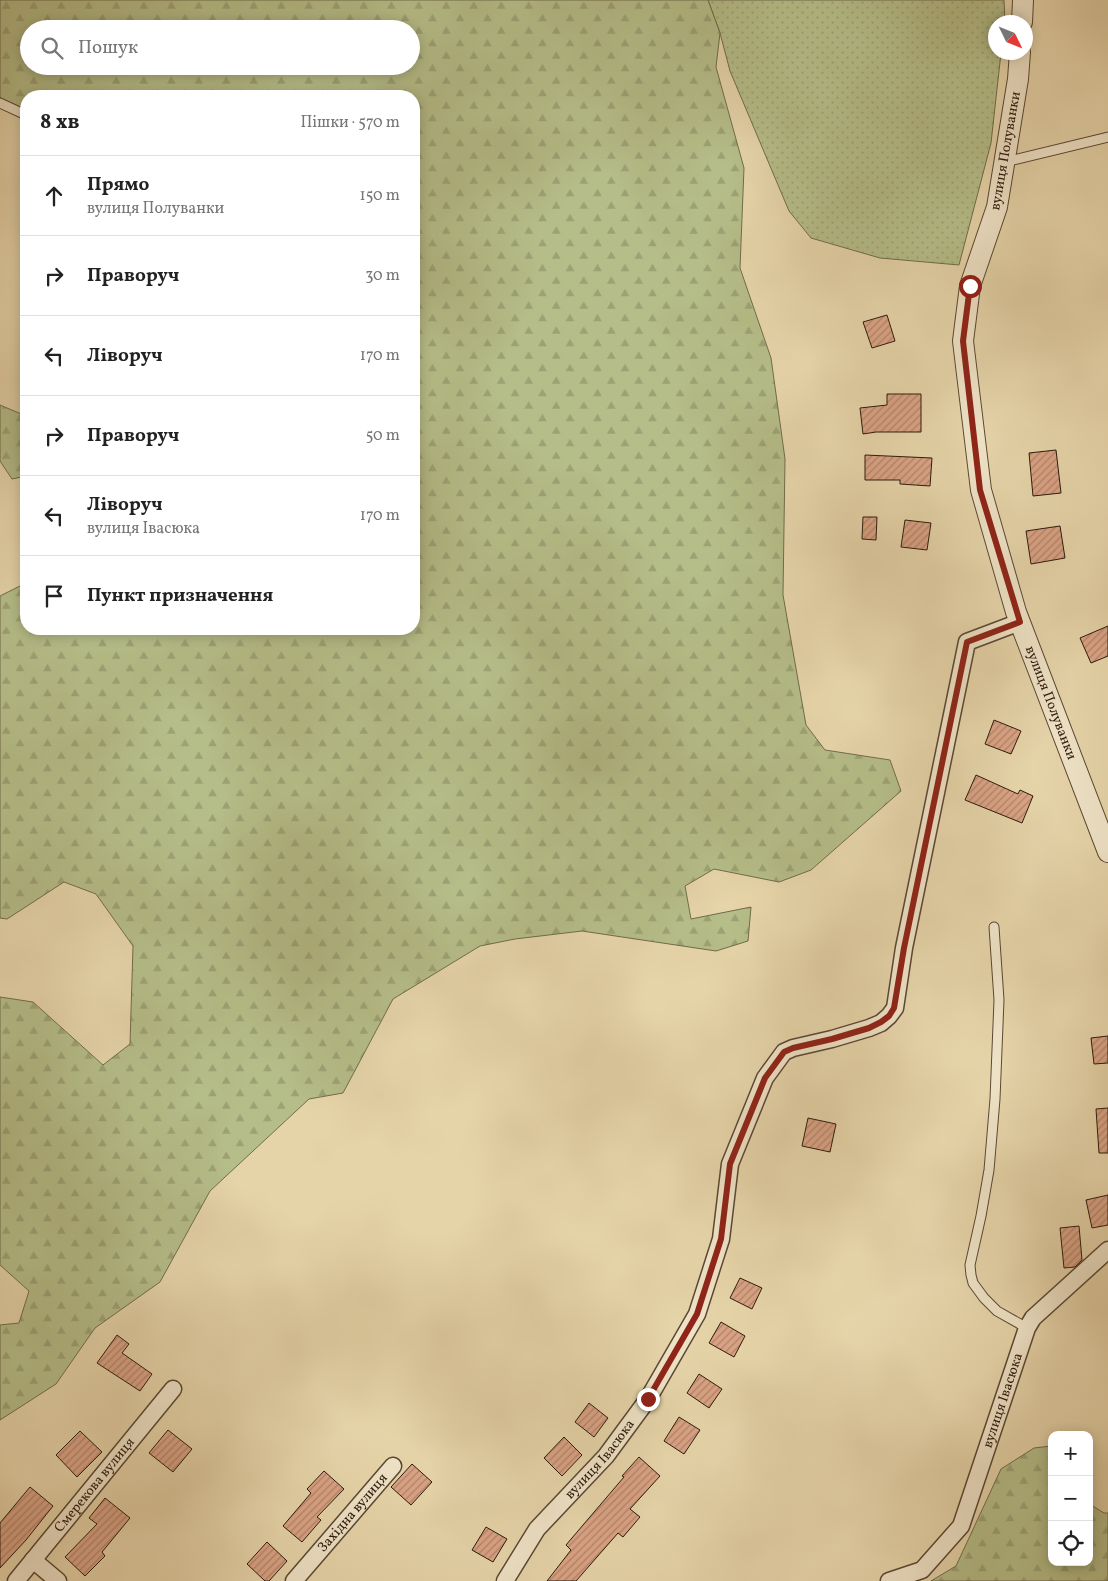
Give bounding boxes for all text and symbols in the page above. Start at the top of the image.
north arrow [988,15,1033,60]
search box [20,20,420,75]
icon: search [38,34,66,62]
text: Пошук [78,35,138,61]
street label: вулиця Полуванки [986,90,1026,212]
text: 8 хв [40,108,80,137]
text: Пішки · 570 m [300,112,400,134]
text: Прямо [87,172,149,198]
icon: ahead [40,182,68,210]
text: 150 m [359,185,400,207]
text: вулиця Полуванки [87,198,224,220]
icon: right [40,262,68,290]
text: Праворуч [87,263,179,289]
text: 30 m [365,265,400,287]
route start [959,275,982,298]
icon: left [40,342,68,370]
text: Ліворуч [87,343,162,369]
text: 170 m [360,345,400,367]
icon: right [40,422,68,450]
text: Праворуч [87,423,179,449]
text: 50 m [366,425,400,447]
text: Ліворуч [87,492,162,518]
icon: left [40,502,68,530]
text: 170 m [360,505,400,527]
text: вулиця Івасюка [87,518,200,540]
icon: arrive [40,582,68,610]
text: Пункт призначення [87,583,273,609]
street label: вулиця Полуванки [1020,643,1081,763]
street label: вулиця Івасюка [978,1350,1028,1450]
route end [637,1388,660,1411]
street label: вулиця Івасюка [561,1416,639,1503]
map controls [1048,1431,1093,1566]
button: + [1048,1431,1093,1476]
street label: Смерекова вулиця [50,1433,139,1537]
street label: Західна вулиця [313,1469,392,1556]
button: − [1048,1476,1093,1521]
button: locate [1048,1521,1093,1566]

